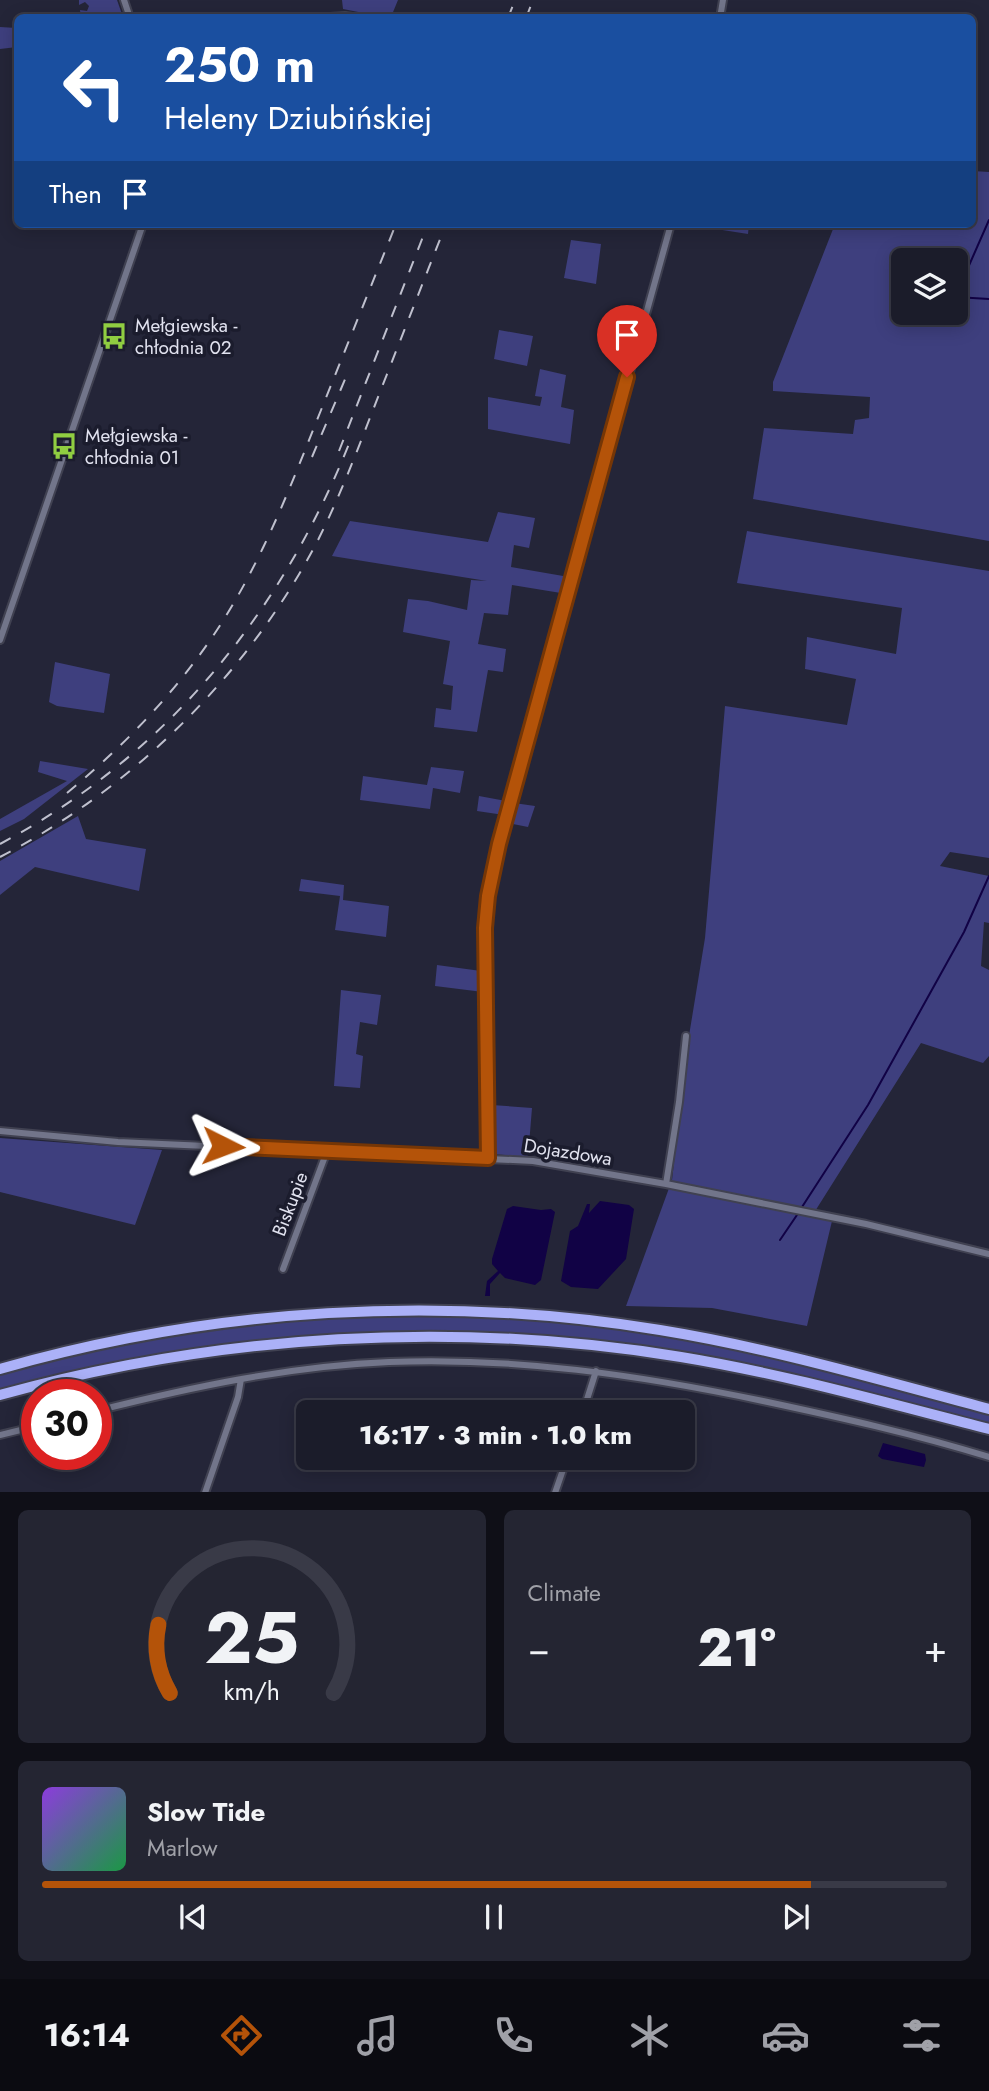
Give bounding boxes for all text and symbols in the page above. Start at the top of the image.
text: 250 m [164,30,315,100]
icon: left [49,42,140,133]
text: Heleny Dziubińskiej [164,95,432,141]
text: Then [49,175,102,213]
icon: arrive [116,175,154,213]
map controls [891,248,968,325]
button: layers [891,248,968,325]
pin [597,305,657,377]
place label: Mełgiewska - chłodnia 02 [135,312,238,361]
icon: arrive [608,316,646,354]
bus stop icon: Mełgiewska - chłodnia 02 [99,321,129,351]
place label: Mełgiewska - chłodnia 01 [85,422,188,471]
bus stop icon: Mełgiewska - chłodnia 01 [49,431,79,461]
position arrow [186,1109,260,1183]
street label: Dojazdowa [522,1132,614,1172]
street label: Biskupie [265,1168,315,1240]
speed limit sign: 30 [21,1379,112,1470]
text: 16:17 · 3 min · 1.0 km [359,1416,632,1454]
text: Climate [528,1576,601,1610]
text: 25 [204,1585,299,1690]
text: 21° [697,1610,776,1686]
text: − [528,1621,550,1676]
text: + [924,1621,947,1676]
text: km/h [223,1672,280,1708]
text: Slow Tide [147,1793,266,1831]
text: Marlow [147,1831,218,1865]
icon: previous [174,1898,212,1936]
icon: pause [475,1898,513,1936]
icon: next [777,1898,815,1936]
icon: directions [217,2011,266,2060]
icon: music [353,2011,402,2060]
icon: phone [489,2011,538,2060]
icon: climate [625,2011,674,2060]
icon: car [761,2011,810,2060]
icon: filters [897,2011,946,2060]
text: 16:14 [43,2012,130,2058]

